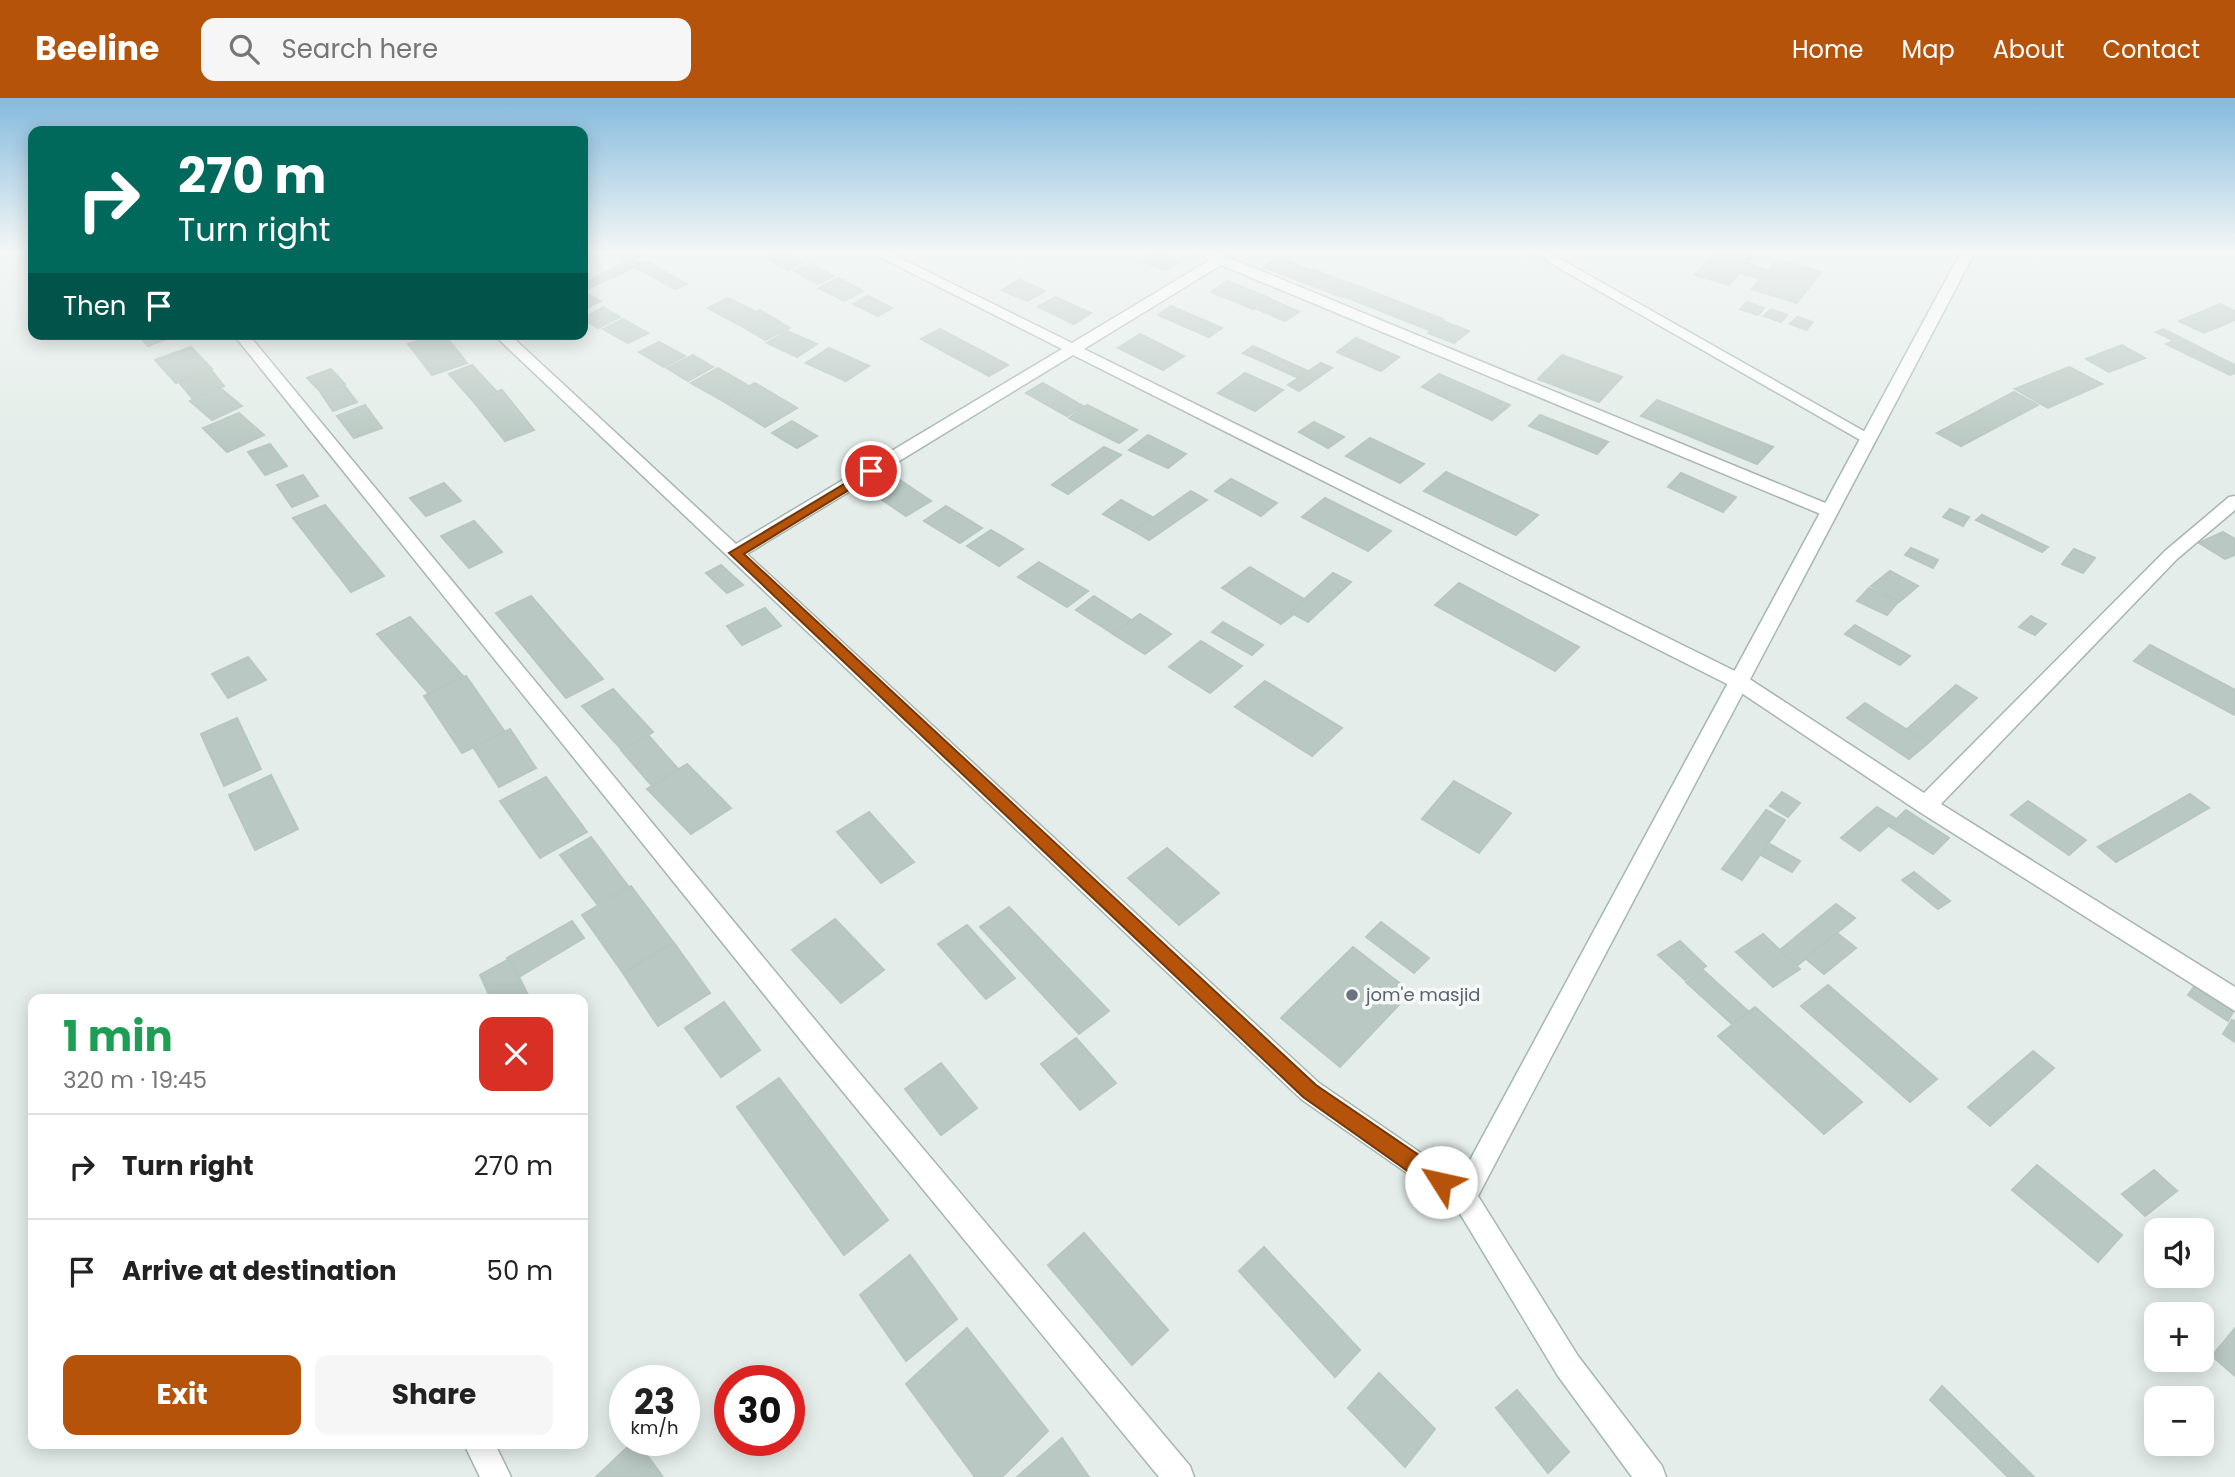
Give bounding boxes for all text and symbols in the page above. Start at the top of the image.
search box [201,18,691,81]
text: Beeline [35,25,159,72]
icon: search [225,30,263,68]
text: Search here [281,31,438,67]
text: Home [1792,33,1864,66]
text: Map [1902,33,1955,66]
text: About [1993,33,2064,66]
text: Contact [2102,33,2200,66]
text: 270 m [178,142,326,210]
icon: right [63,154,154,245]
text: Turn right [178,207,330,252]
icon: arrive [140,287,178,325]
text: Then [63,288,126,324]
pin [841,441,901,501]
icon: arrive [852,452,890,490]
place label: jom'e masjid [1365,982,1481,1007]
marker: jom'e masjid [1344,987,1360,1003]
text: 1 min [63,1007,173,1066]
button: close [479,1017,553,1091]
text: 320 m · 19:45 [63,1064,207,1096]
position arrow [1404,1145,1478,1219]
icon: right [63,1148,101,1186]
text: Turn right [122,1148,254,1184]
text: 270 m [474,1148,553,1184]
map controls [2144,1218,2214,1456]
button: sound [2144,1218,2214,1288]
icon: arrive [63,1253,101,1291]
text: Arrive at destination [122,1253,397,1289]
text: 50 m [487,1253,553,1289]
button: + [2144,1302,2214,1372]
button: Exit [63,1355,301,1435]
button: Share [315,1355,553,1435]
speed limit sign: 30 [714,1365,805,1456]
text: 23 [634,1377,675,1426]
button: − [2144,1386,2214,1456]
text: km/h [631,1415,678,1440]

